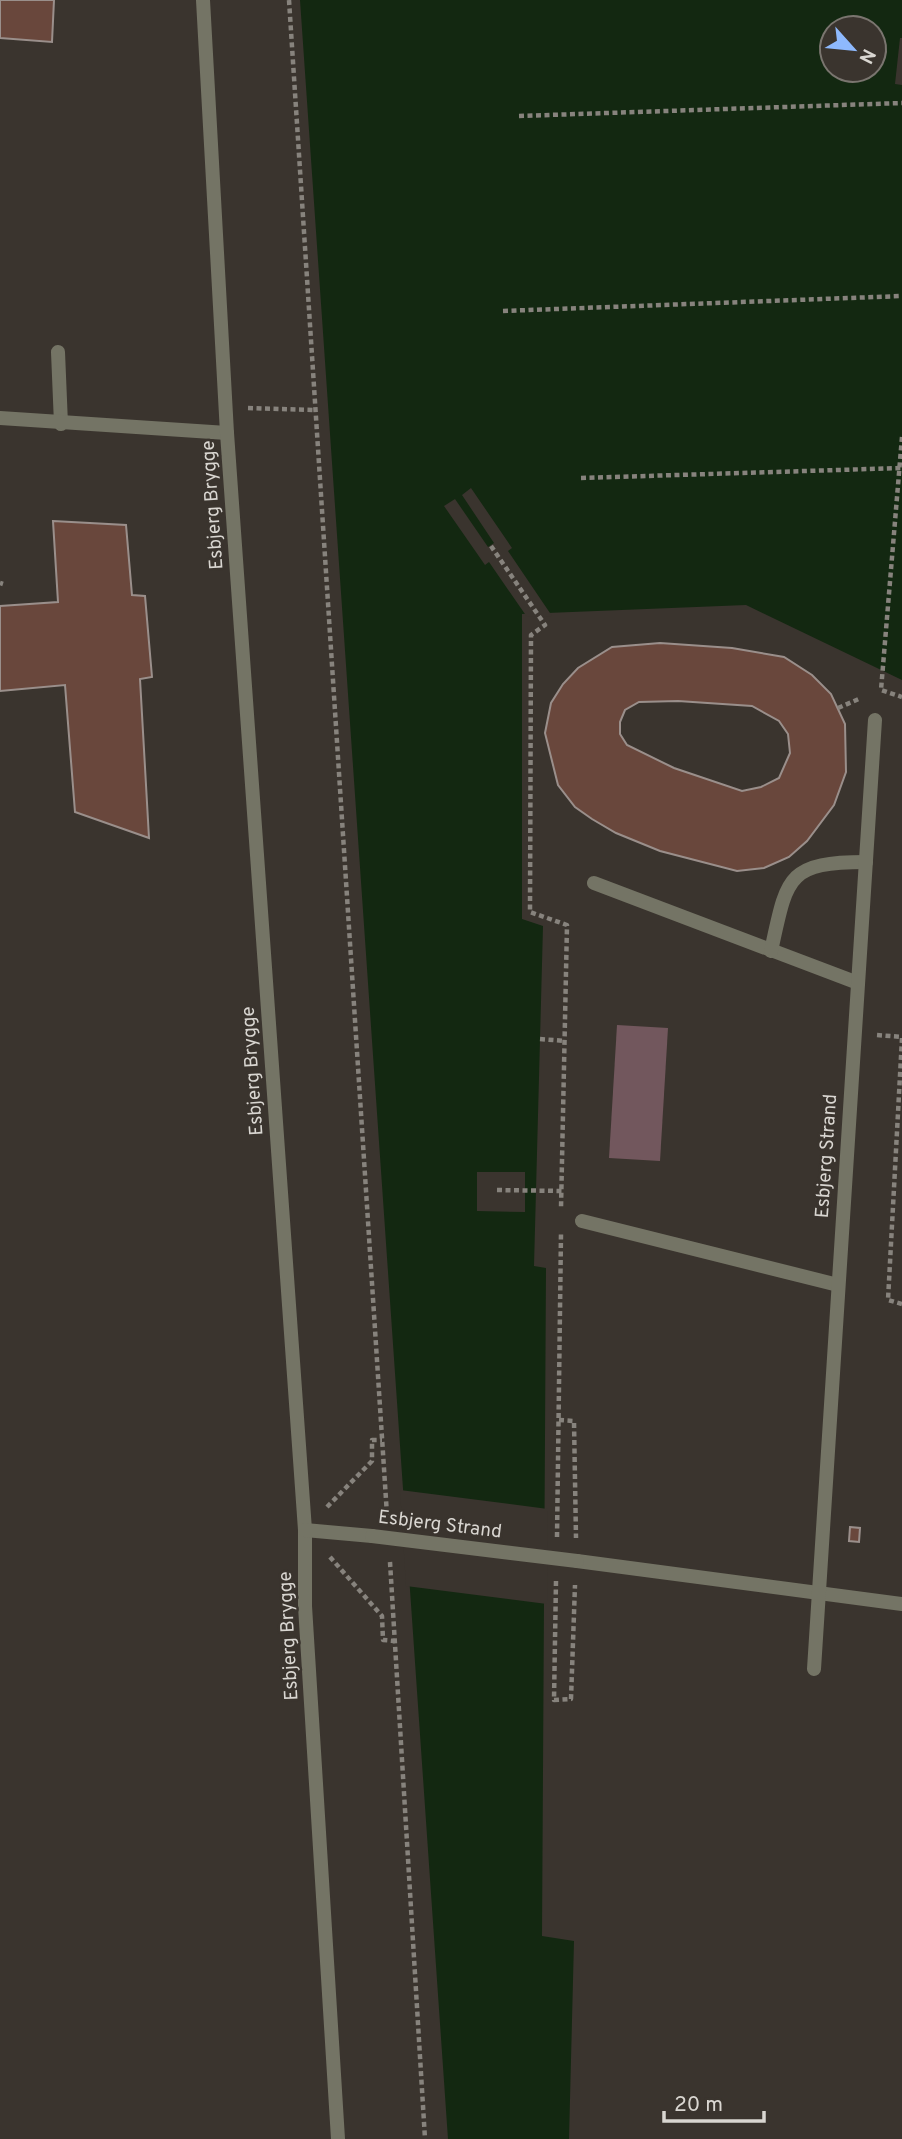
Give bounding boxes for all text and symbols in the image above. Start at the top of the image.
north arrow [818,14,888,84]
text: N [853,44,880,67]
street label: Esbjerg Brygge [197,440,229,570]
street label: Esbjerg Brygge [237,1006,269,1136]
street label: Esbjerg Strand [811,1093,843,1219]
street label: Esbjerg Strand [377,1506,503,1544]
street label: Esbjerg Brygge [274,1571,304,1701]
scale bar [664,2080,764,2124]
text: 20 m [674,2092,723,2119]

